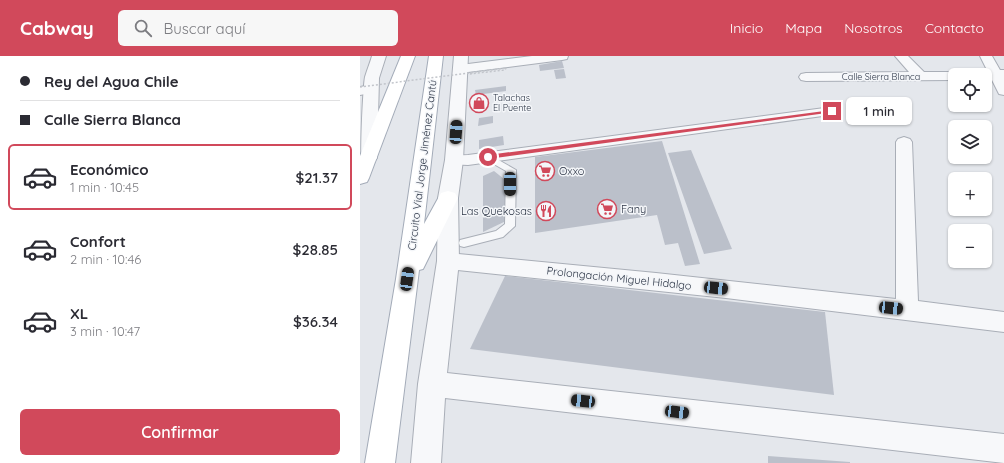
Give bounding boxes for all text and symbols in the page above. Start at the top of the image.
search box [118,10,398,46]
text: Cabway [20,16,94,40]
icon: search [132,17,154,39]
text: Buscar aquí [164,19,246,38]
text: Inicio [730,19,763,37]
text: Mapa [785,19,822,37]
text: Nosotros [844,19,903,37]
text: Contacto [925,19,984,37]
map controls [948,68,992,268]
button: locate [948,68,992,112]
street label: Calle Sierra Blanca [842,71,920,82]
text: Rey del Agua Chile [44,72,178,91]
street label: Circuito Vial Jorge Jiménez Cantú [405,79,439,251]
shop icon: Talachas El Puente [468,92,490,114]
place label: Talachas El Puente [493,92,531,113]
callout: 1 min [846,97,912,125]
route end [823,102,841,120]
text: 1 min [863,103,895,119]
text: Calle Sierra Blanca [44,110,181,129]
car [449,120,463,144]
button: layers [948,120,992,164]
route start [479,148,497,166]
icon: car [22,159,58,195]
text: Económico [70,160,149,179]
supermarket icon: Oxxo [534,160,556,182]
place label: Oxxo [559,164,585,178]
text: $21.37 [296,168,338,187]
car [504,172,516,196]
button: + [948,172,992,216]
text: 1 min · 10:45 [70,179,139,195]
supermarket icon: Fany [596,198,618,220]
restaurant icon: Las Quekosas [535,200,557,222]
place label: Fany [621,202,646,216]
place label: Las Quekosas [461,204,532,218]
button: − [948,224,992,268]
icon: car [22,231,58,267]
text: Confort [70,232,126,251]
text: $28.85 [293,240,338,259]
text: 2 min · 10:46 [70,251,141,267]
street label: Prolongación Miguel Hidalgo [546,263,693,293]
car [399,266,415,292]
car [703,281,729,295]
car [878,301,904,315]
icon: car [22,303,58,339]
text: XL [70,304,88,323]
text: $36.34 [293,312,338,331]
text: 3 min · 10:47 [70,323,140,339]
car [570,394,596,408]
car [664,405,690,419]
button: Confirmar [20,409,340,455]

